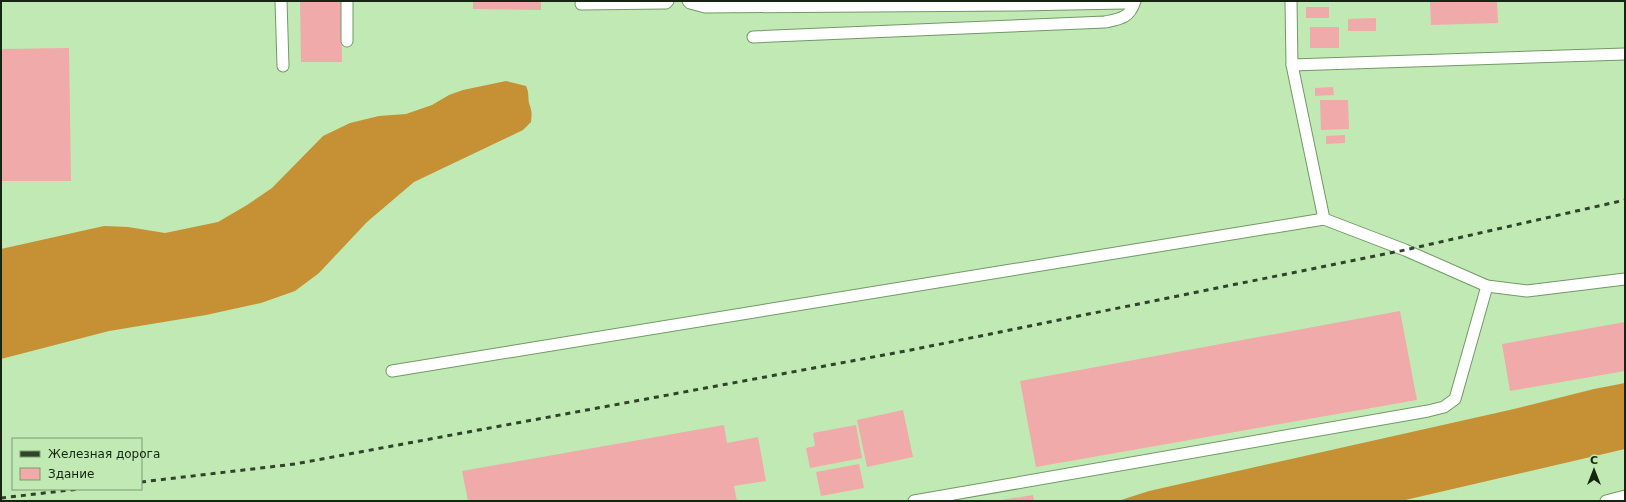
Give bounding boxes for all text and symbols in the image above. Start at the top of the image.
legend [12,438,142,490]
text: Железная дорога [48,447,160,461]
north arrow [1574,450,1614,490]
text: С [1590,454,1598,467]
text: Здание [48,467,94,481]

